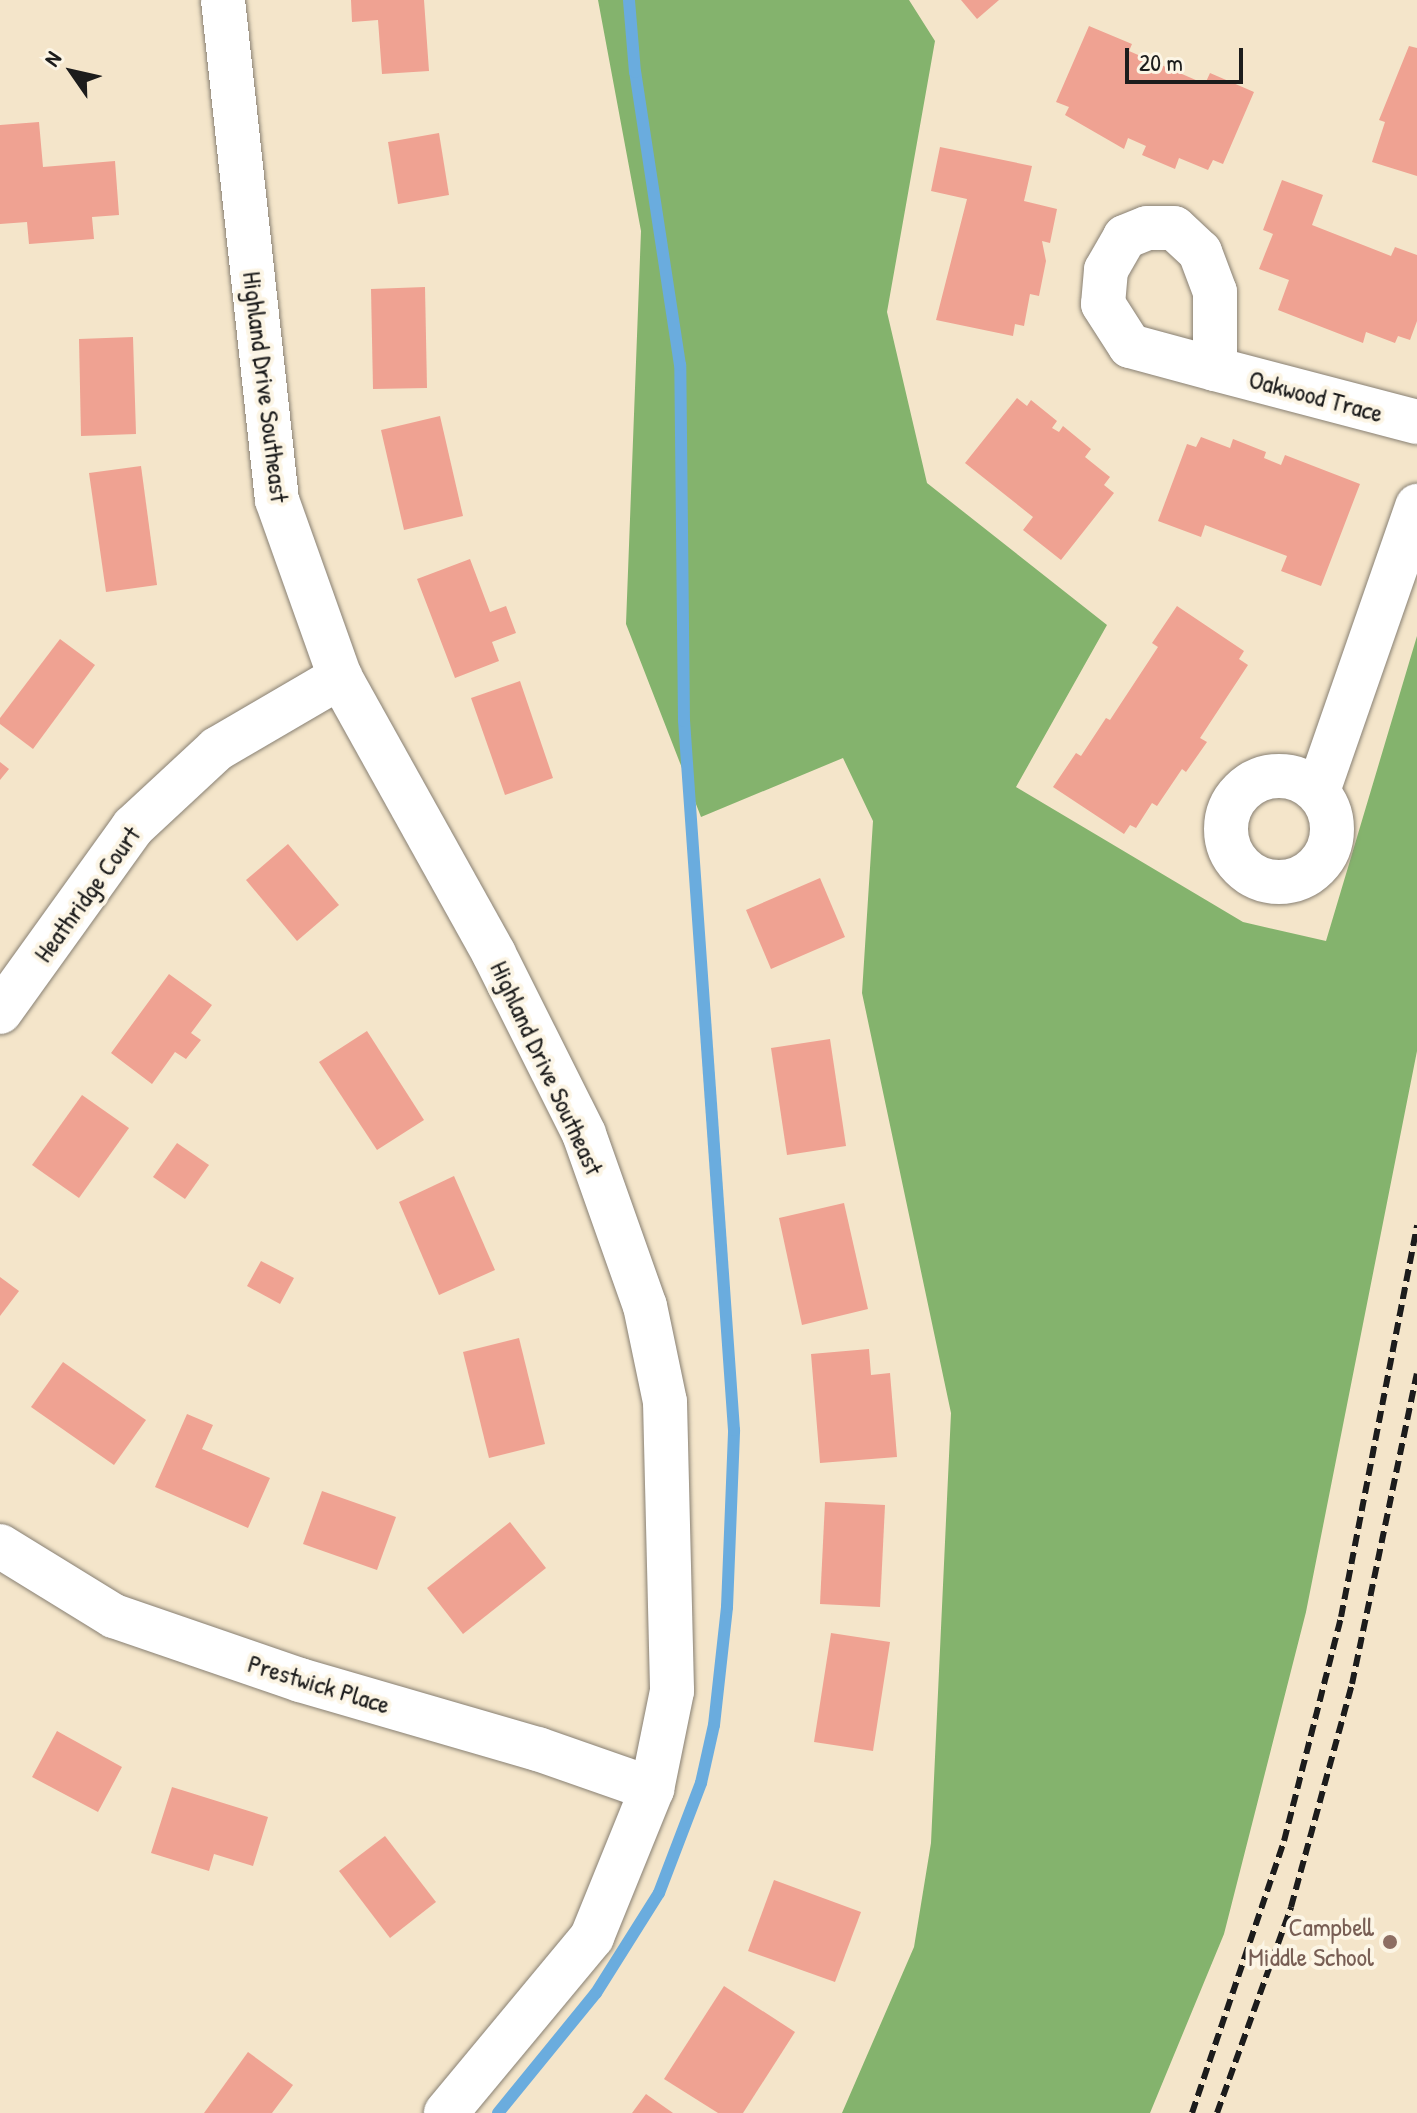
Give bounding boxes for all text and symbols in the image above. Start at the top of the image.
north arrow [32,32,112,112]
scale bar [1129,32,1247,82]
text: N [36,45,68,72]
text: 20 m [1139,46,1183,78]
street label: Highland Drive Southeast [236,270,296,504]
street label: Oakwood Trace [1246,363,1386,429]
street label: Heathridge Court [27,820,147,968]
street label: Highland Drive Southeast [484,956,610,1180]
street label: Prestwick Place [244,1648,394,1720]
place label: Campbell Middle School [1248,1911,1374,1972]
marker: Campbell Middle School [1381,1933,1399,1951]

